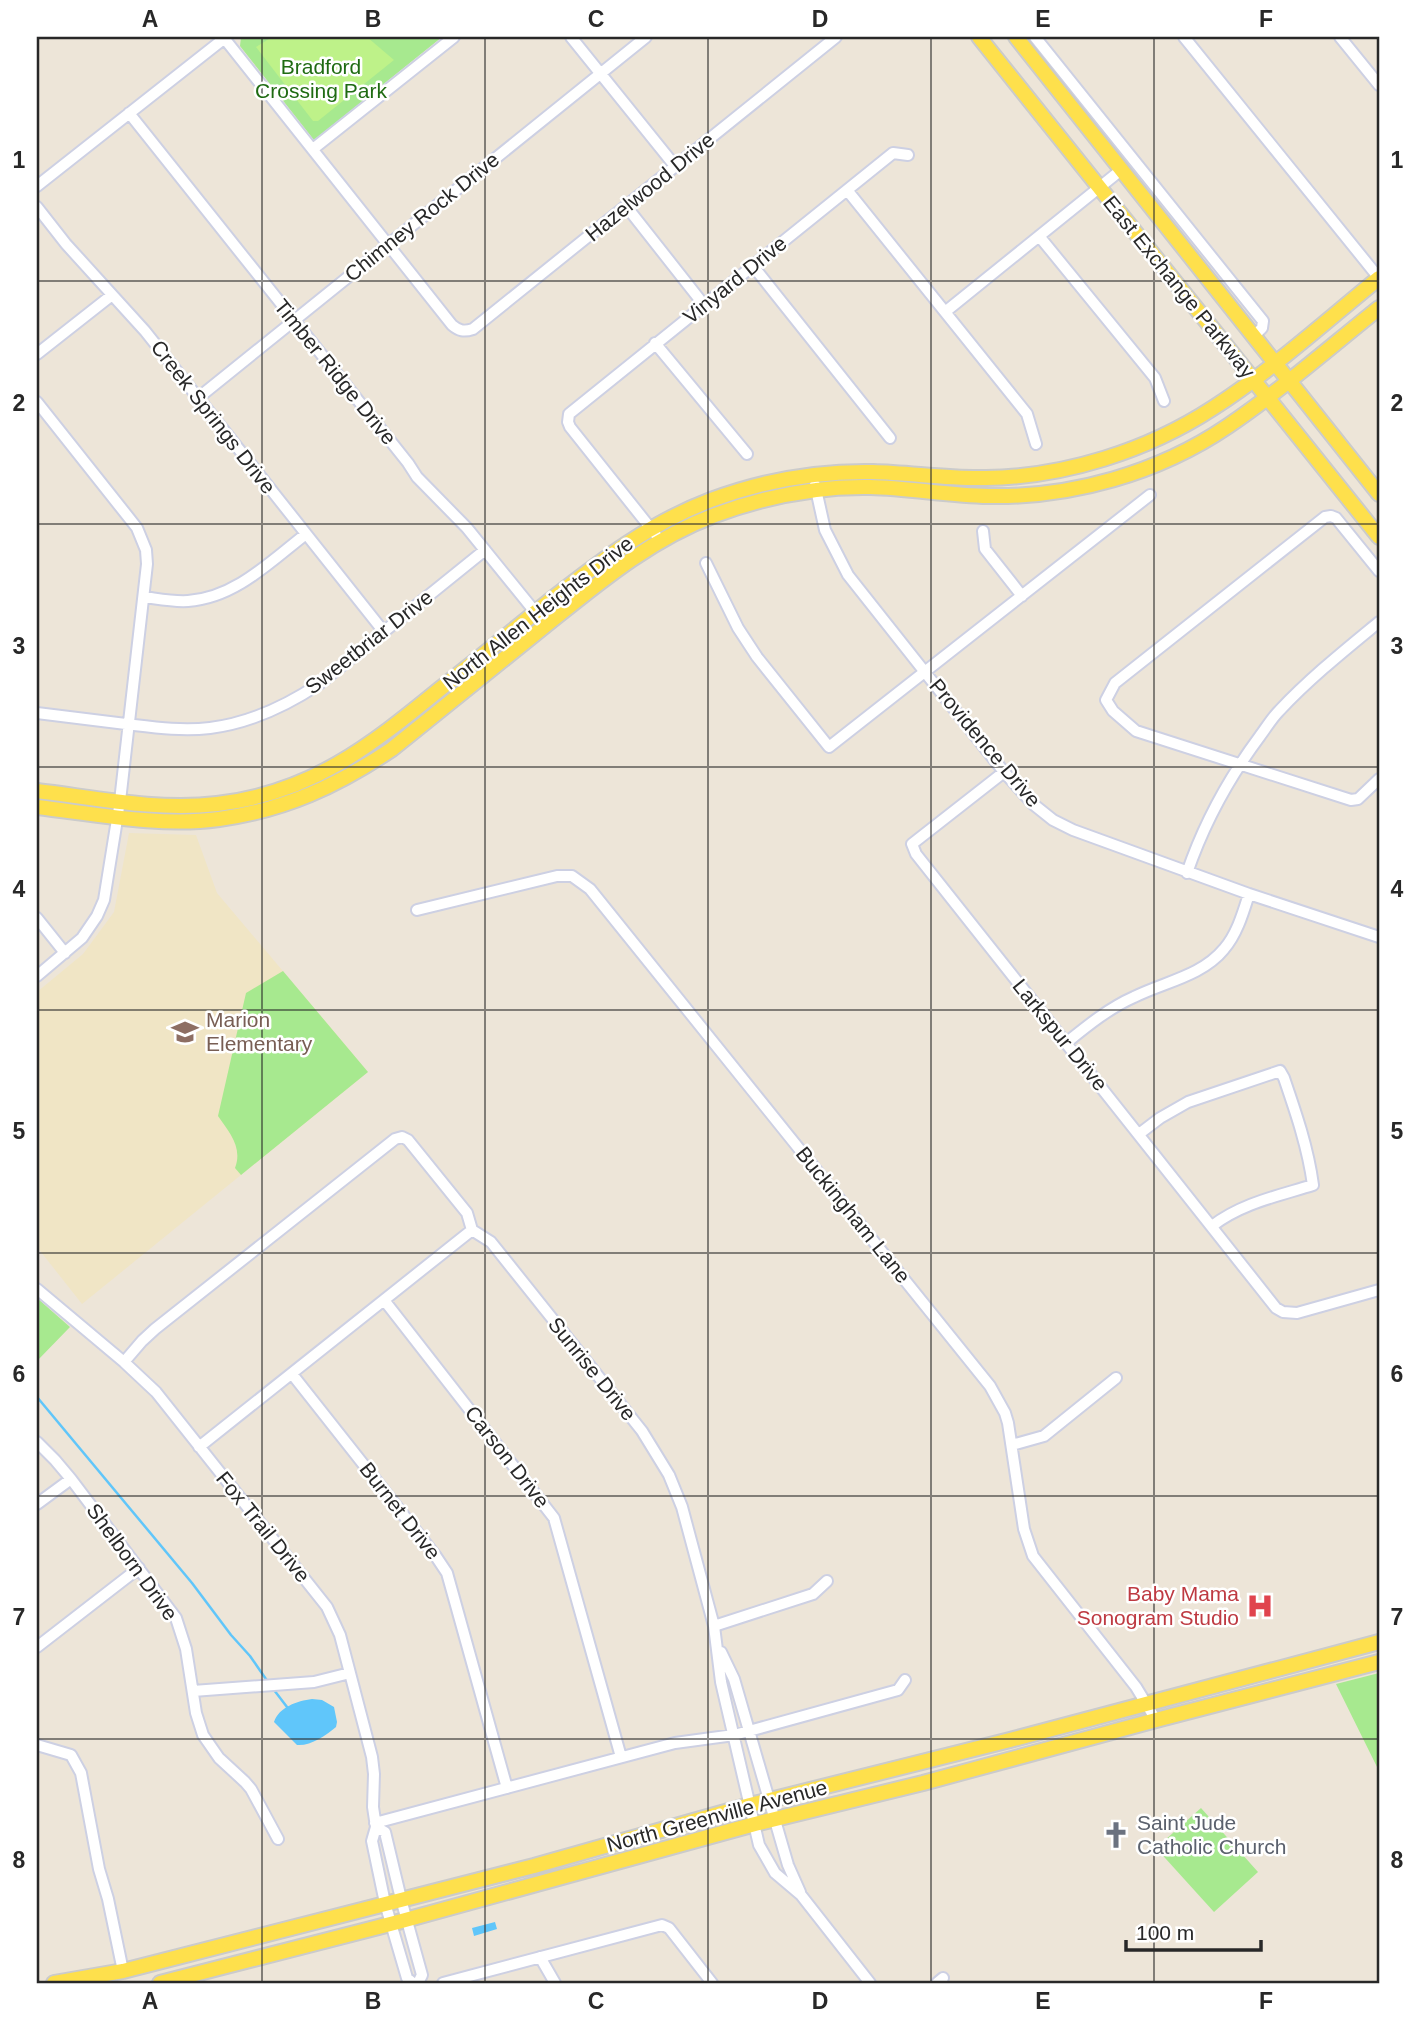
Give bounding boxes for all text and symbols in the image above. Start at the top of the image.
text: A [142,6,158,32]
text: B [365,6,381,32]
text: C [588,6,604,32]
text: D [812,6,828,32]
text: E [1035,6,1051,32]
text: F [1259,6,1273,32]
park label: Bradford Crossing Park [255,55,387,102]
street label: Hazelwood Drive [581,128,719,245]
text: 1 [13,147,26,173]
street label: Chimney Rock Drive [340,147,503,286]
text: 1 [1391,147,1404,173]
street label: East Exchange Parkway [1099,191,1260,383]
street label: Vinyard Drive [679,231,791,328]
street label: Timber Ridge Drive [270,294,401,449]
street label: Creek Springs Drive [146,336,280,498]
text: 2 [13,390,25,416]
text: 2 [1391,390,1403,416]
street label: North Allen Heights Drive [438,531,637,694]
street label: Sweetbriar Drive [300,585,437,698]
text: 3 [13,633,25,659]
text: 3 [1391,633,1403,659]
street label: Providence Drive [925,674,1046,811]
text: 4 [13,876,26,902]
text: 4 [1391,876,1404,902]
street label: Larkspur Drive [1008,974,1112,1095]
place label: Marion Elementary [206,1008,313,1055]
school or university icon: Marion Elementary [170,1017,200,1047]
text: 5 [13,1118,26,1144]
text: 5 [1391,1118,1404,1144]
street label: Buckingham Lane [792,1142,915,1287]
street label: Sunrise Drive [544,1312,641,1425]
text: 6 [13,1361,25,1387]
text: 6 [1391,1361,1403,1387]
street label: Carson Drive [461,1401,554,1512]
street label: Burnet Drive [355,1458,445,1564]
street label: Fox Trail Drive [212,1467,315,1587]
street label: Shelborn Drive [82,1499,183,1625]
place label: Baby Mama Sonogram Studio [1077,1582,1239,1629]
hospital icon: Baby Mama Sonogram Studio [1245,1591,1275,1621]
text: 7 [13,1604,25,1630]
text: 7 [1391,1604,1403,1630]
street label: North Greenville Avenue [604,1775,830,1856]
place label: Saint Jude Catholic Church [1137,1811,1286,1858]
church icon: Saint Jude Catholic Church [1101,1820,1131,1850]
text: 8 [13,1847,26,1873]
text: 8 [1391,1847,1404,1873]
scale bar [1126,1908,1260,1952]
text: 100 m [1136,1921,1194,1944]
text: A [142,1988,158,2014]
text: B [365,1988,381,2014]
text: C [588,1988,604,2014]
text: D [812,1988,828,2014]
text: E [1035,1988,1051,2014]
text: F [1259,1988,1273,2014]

